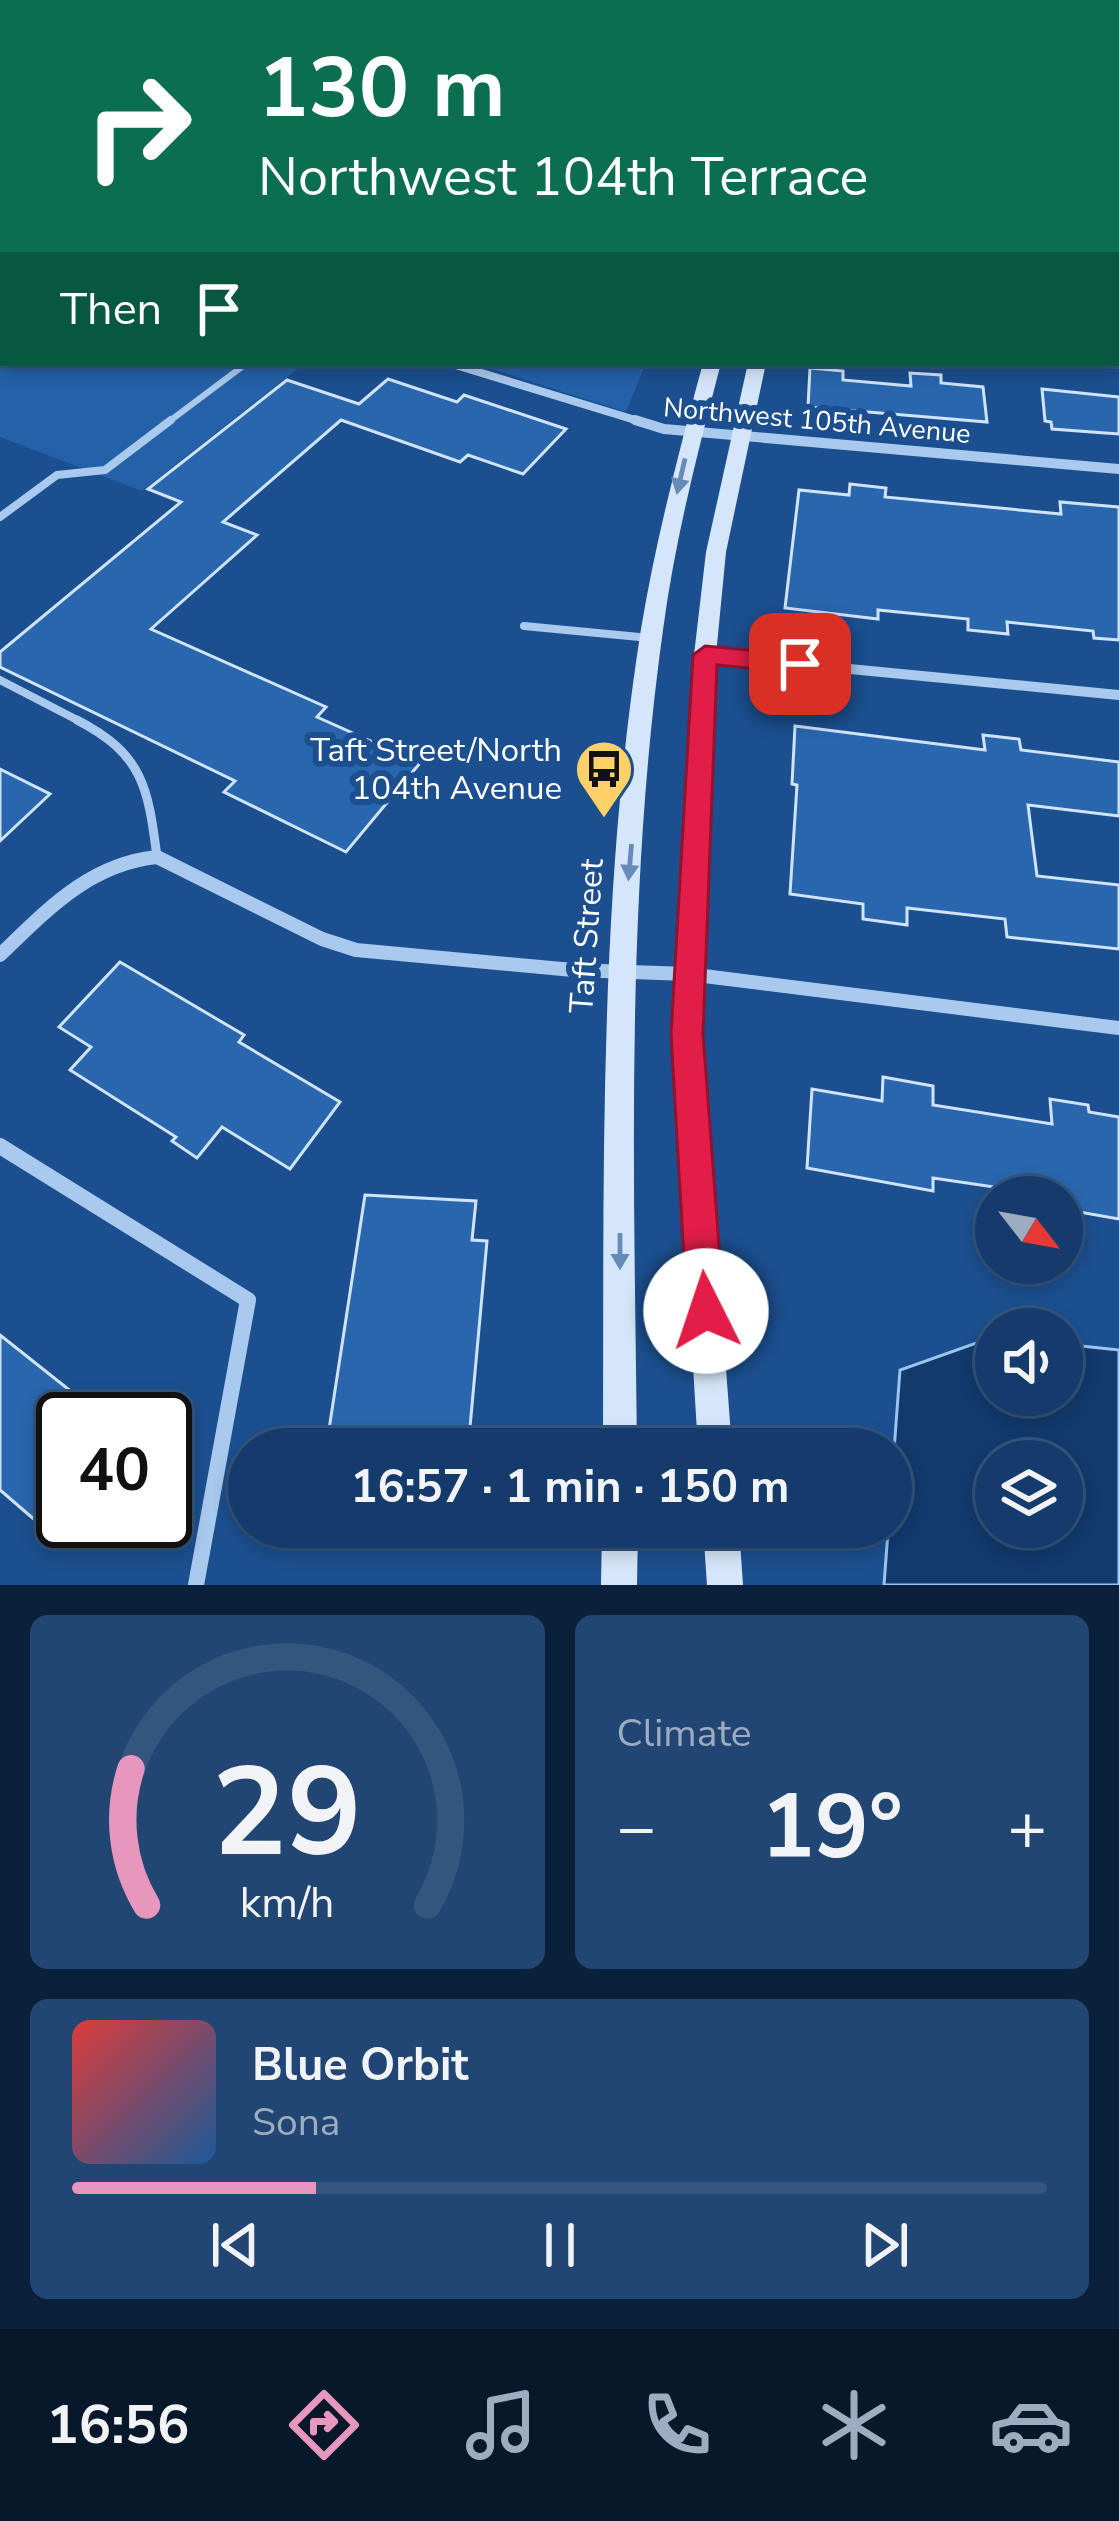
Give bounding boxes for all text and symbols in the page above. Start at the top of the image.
text: 130 m [258,31,506,146]
icon: right [60,48,216,204]
text: Northwest 104th Terrace [258,140,868,214]
icon: arrive [186,276,252,342]
text: Then [60,279,162,340]
street label: Northwest 105th Avenue [662,389,972,453]
one-way arrow [670,457,689,495]
pin [749,613,851,715]
icon: arrive [767,631,833,697]
place label: Taft Street/North 104th Avenue [310,728,562,811]
bus stop icon: Taft Street/North 104th Avenue [573,738,635,820]
one-way arrow [620,844,639,881]
street label: Taft Street [559,857,615,1015]
north arrow [975,1176,1083,1284]
map controls [975,1176,1083,1548]
one-way arrow [610,1233,630,1271]
position arrow [643,1248,769,1374]
button: sound [975,1308,1083,1416]
speed limit sign: 40 [36,1392,192,1548]
button: layers [975,1440,1083,1548]
text: 16:57 · 1 min · 150 m [350,1457,790,1518]
text: Climate [617,1707,752,1760]
text: 29 [212,1728,362,1898]
text: 19° [761,1766,903,1889]
text: − [617,1783,656,1873]
text: + [1007,1783,1047,1873]
text: km/h [240,1874,335,1932]
text: Blue Orbit [252,2035,469,2096]
text: Sona [252,2096,341,2149]
icon: previous [202,2212,268,2278]
icon: pause [527,2212,593,2278]
icon: next [852,2212,918,2278]
icon: directions [282,2383,366,2467]
icon: music [459,2383,543,2467]
icon: phone [635,2383,719,2467]
icon: climate [812,2383,896,2467]
icon: car [989,2383,1073,2467]
text: 16:56 [46,2388,189,2462]

